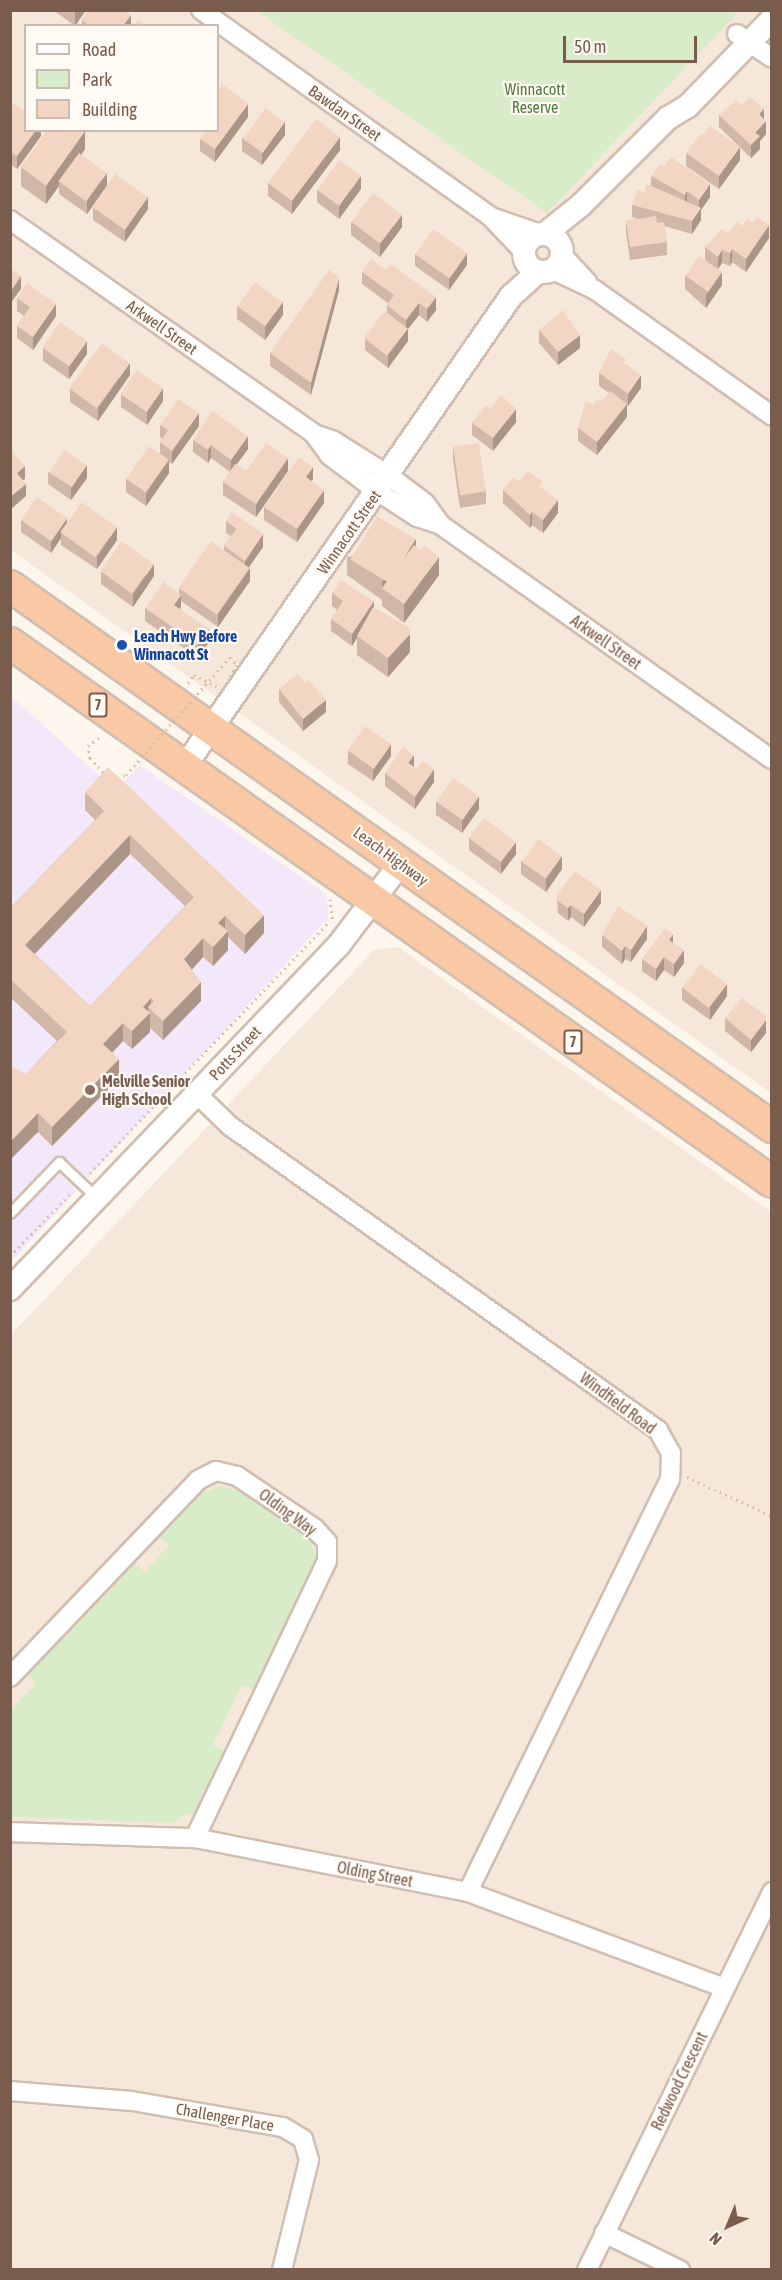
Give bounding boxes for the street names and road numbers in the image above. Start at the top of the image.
street label: Bawdan Street [305,81,385,145]
street label: Arkwell Street [123,296,201,358]
street label: Winnacott Street [313,486,385,578]
street label: Arkwell Street [567,611,645,673]
road number: 7 [88,693,108,717]
street label: Leach Highway [350,822,432,890]
street label: Potts Street [205,1022,265,1084]
road number: 7 [562,1030,584,1054]
street label: Windfield Road [576,1368,660,1438]
street label: Olding Way [255,1485,321,1539]
street label: Olding Street [336,1857,414,1891]
street label: Redwood Crescent [647,2029,711,2133]
street label: Challenger Place [174,2099,276,2135]

